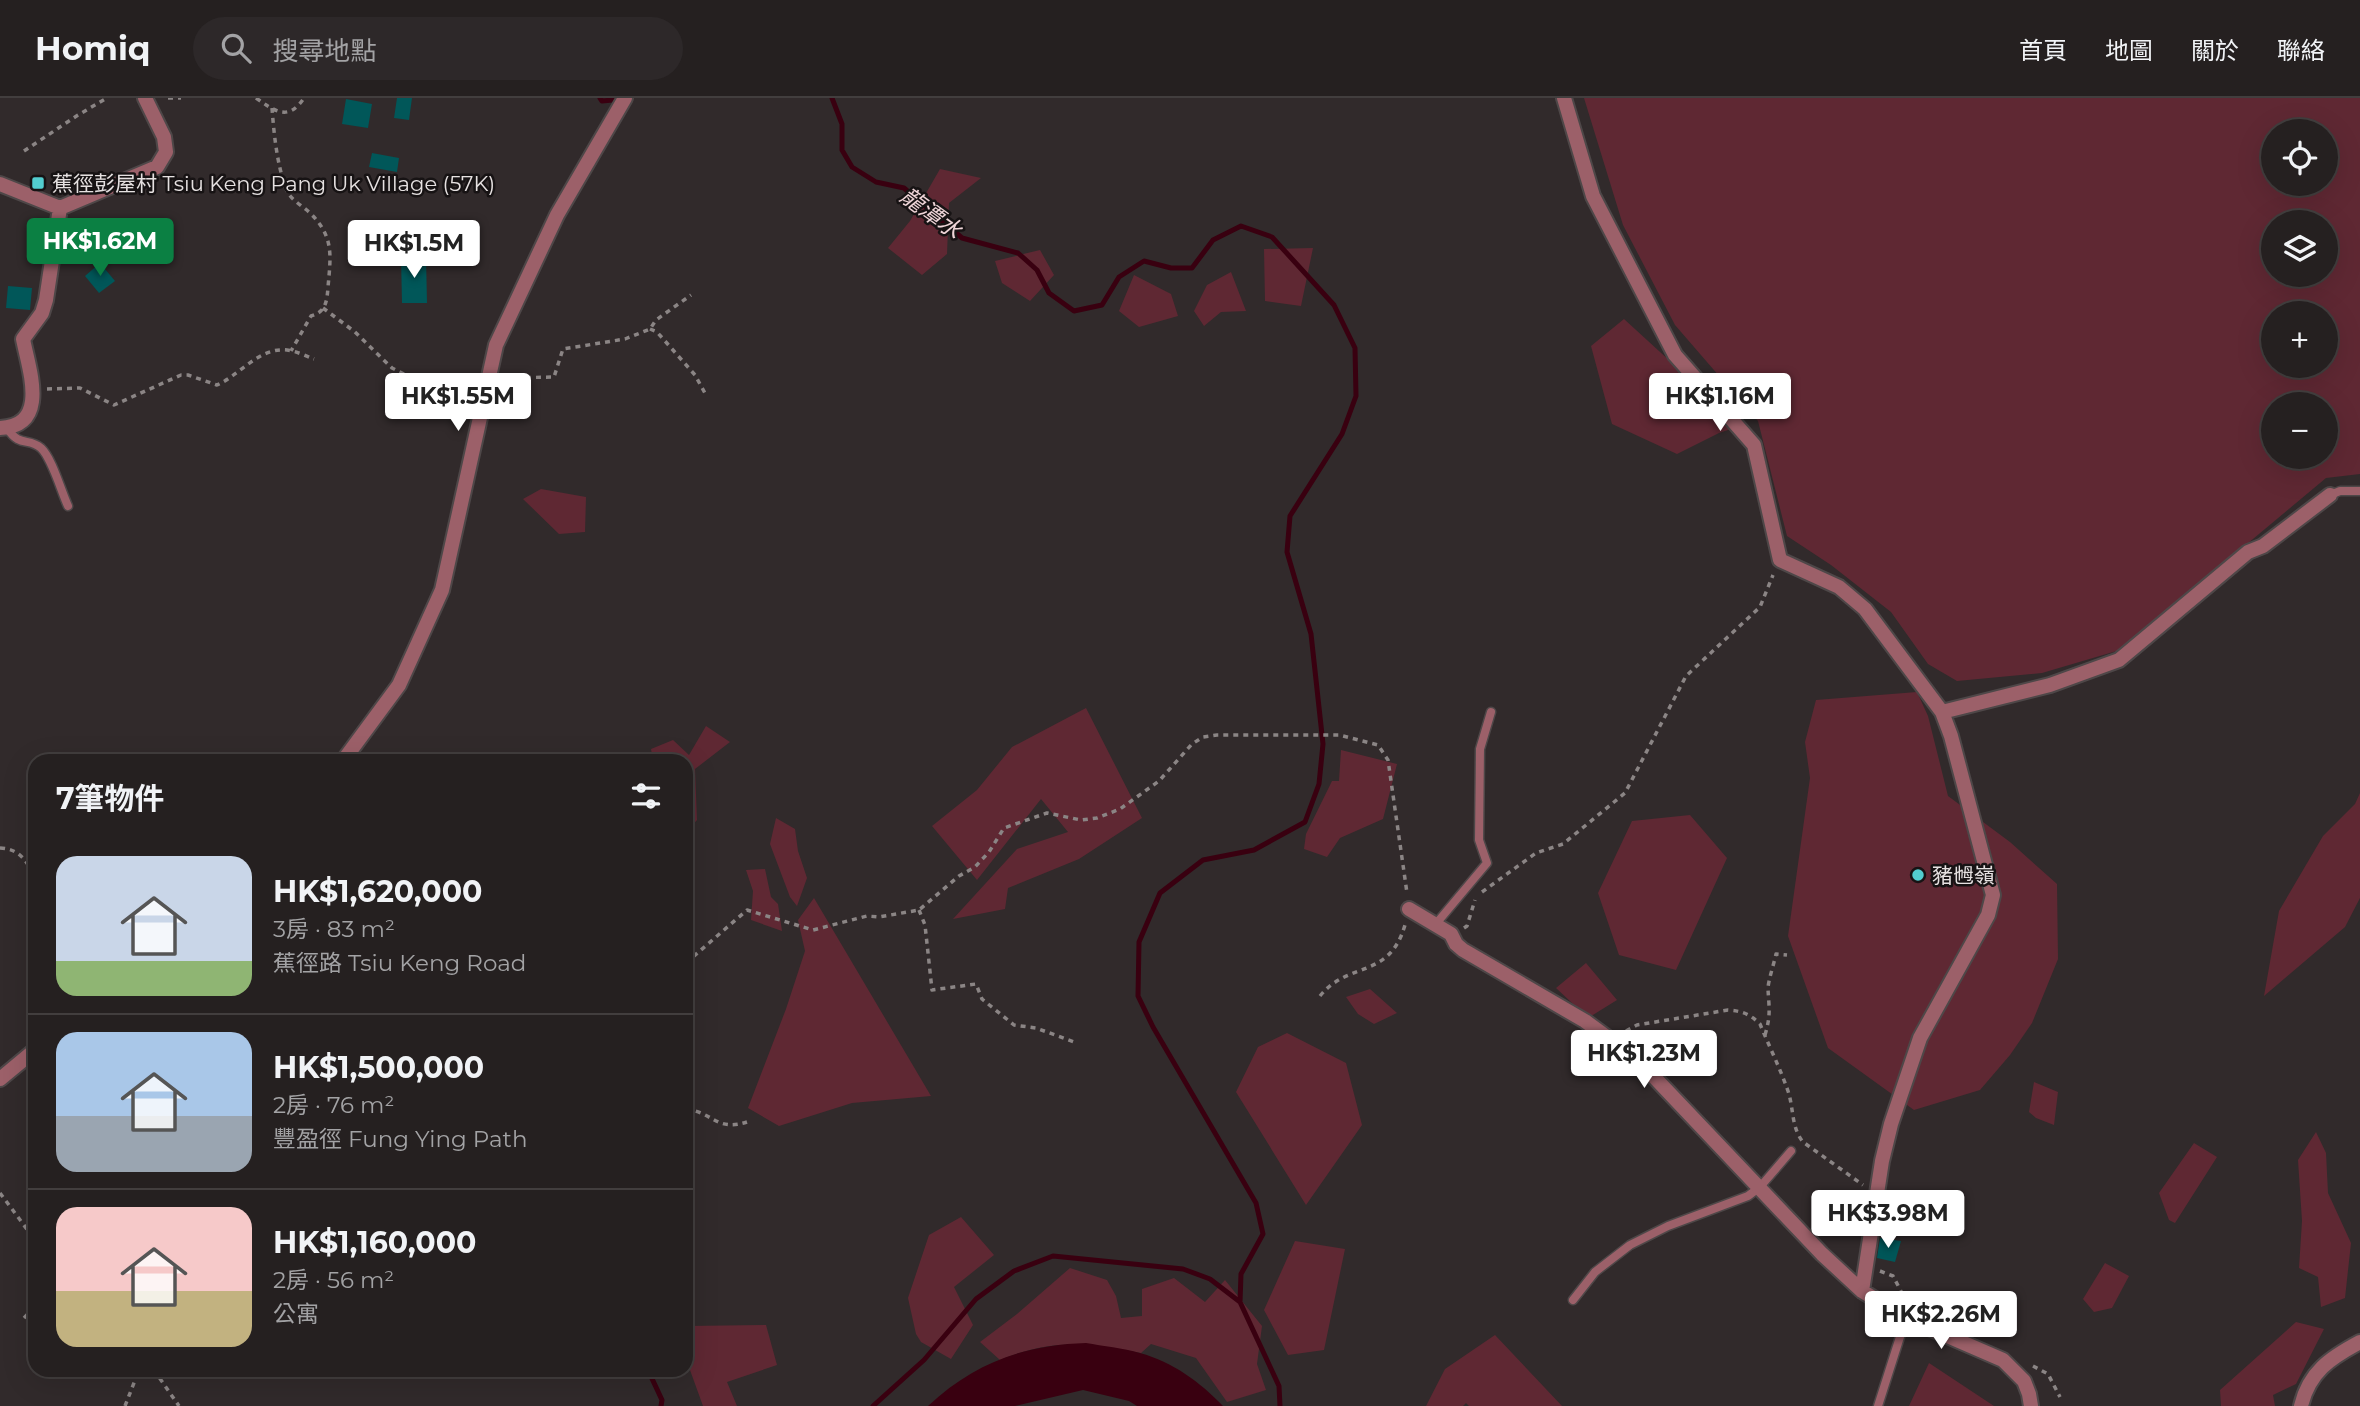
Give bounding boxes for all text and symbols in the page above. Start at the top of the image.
search box [193,17,683,80]
text: Homiq [35,28,151,68]
icon: search [217,29,255,67]
text: 搜尋地點 [273,35,377,67]
text: 首頁 [2019,36,2067,65]
text: 地圖 [2105,36,2153,65]
text: 關於 [2191,36,2239,65]
text: 聯絡 [2277,36,2325,65]
map controls [2261,119,2338,469]
button: locate [2261,119,2338,196]
place label: 蕉徑彭屋村 Tsiu Keng Pang Uk Village (57K) [52,171,495,196]
marker: 蕉徑彭屋村 Tsiu Keng Pang Uk Village (57K) [30,175,46,191]
water label: 龍潭水 [895,181,968,245]
button: layers [2261,210,2338,287]
pin: HK$1.62M [28,218,172,278]
pin: HK$1.5M [349,220,479,280]
text: HK$1.62M [43,227,157,255]
text: HK$1.5M [364,229,464,257]
button: + [2261,301,2338,378]
pin: HK$1.55M [386,374,530,433]
pin: HK$1.16M [1648,374,1792,433]
text: HK$1.55M [401,382,515,410]
text: HK$1.16M [1665,382,1775,410]
button: − [2261,392,2338,469]
icon: filters [627,777,665,815]
text: 7筆物件 [56,780,165,817]
place label: 豬乸嶺 [1932,863,1995,888]
marker: 豬乸嶺 [1910,867,1926,883]
text: HK$1,620,000 [273,873,482,910]
icon: home [112,884,196,968]
text: 3房 · 83 m² [273,915,395,943]
text: 蕉徑路 Tsiu Keng Road [273,949,526,977]
pin: HK$1.23M [1572,1030,1716,1090]
text: HK$1.23M [1587,1039,1701,1067]
text: HK$1,500,000 [273,1049,484,1086]
icon: home [112,1060,196,1144]
text: 2房 · 76 m² [273,1091,394,1119]
text: 豐盈徑 Fung Ying Path [273,1125,527,1153]
pin: HK$3.98M [1816,1190,1960,1250]
text: HK$3.98M [1827,1199,1949,1227]
text: HK$1,160,000 [273,1224,476,1261]
icon: home [112,1235,196,1319]
text: 2房 · 56 m² [273,1266,394,1294]
pin: HK$2.26M [1869,1292,2013,1351]
text: 公寓 [273,1300,319,1328]
text: HK$2.26M [1881,1300,2001,1328]

